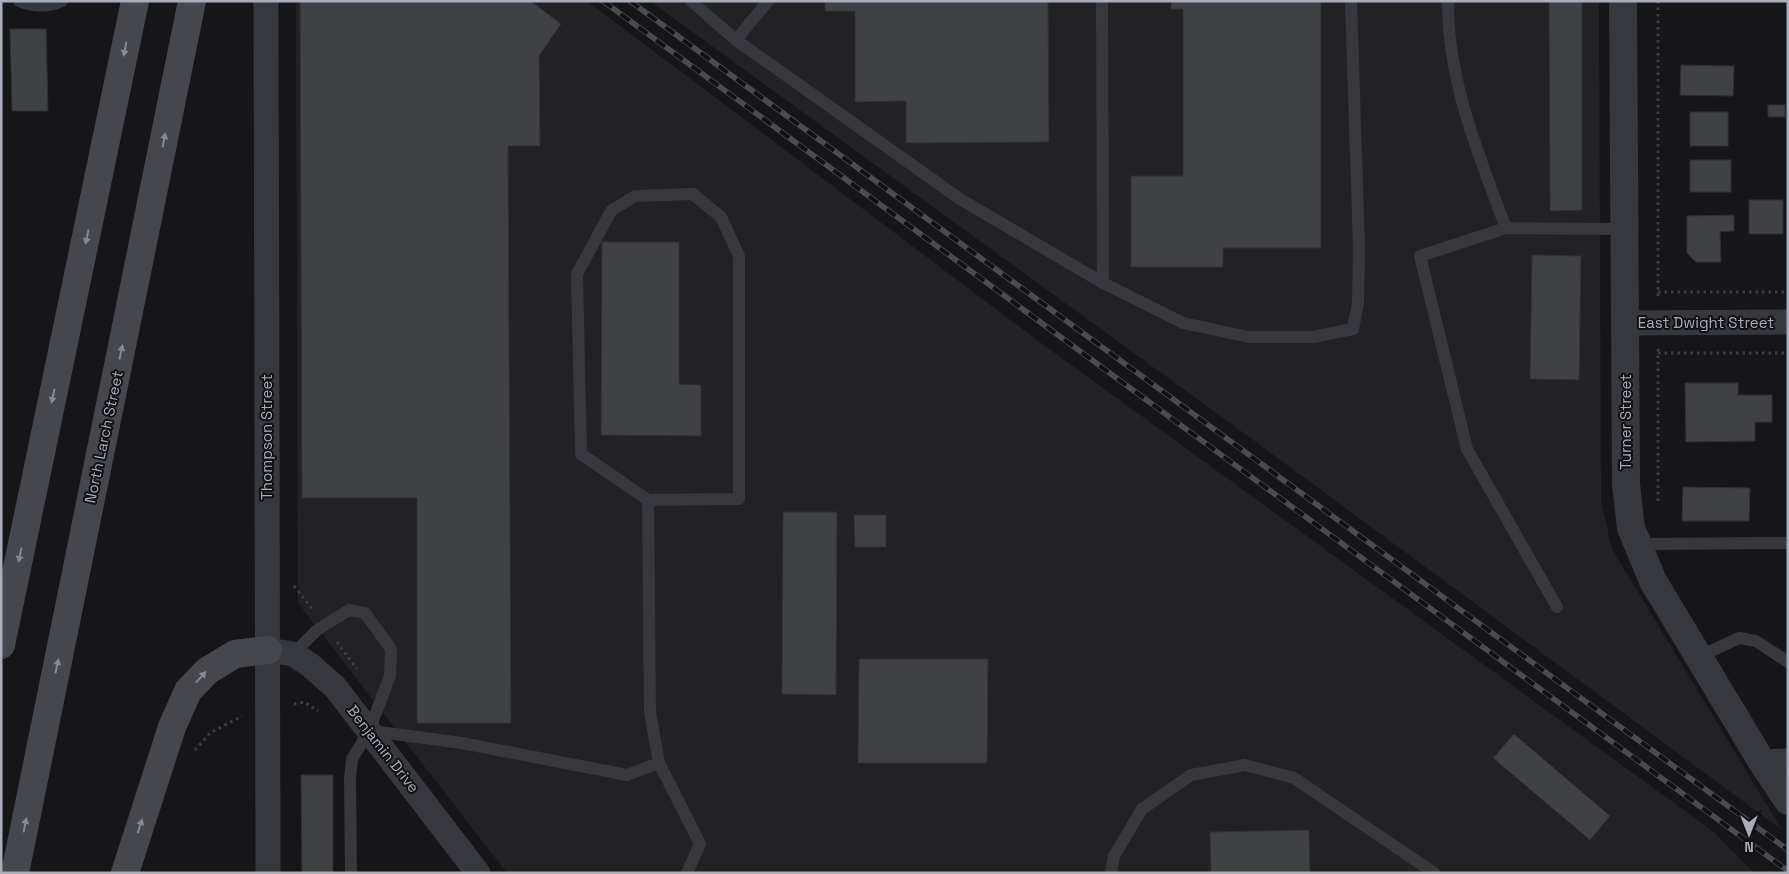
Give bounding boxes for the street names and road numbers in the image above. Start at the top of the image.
street label: East Dwight Street [1638,313,1774,332]
street label: North Larch Street [80,369,127,505]
street label: Thompson Street [257,374,276,500]
street label: Turner Street [1616,374,1635,470]
street label: Benjamin Drive [343,701,424,796]

